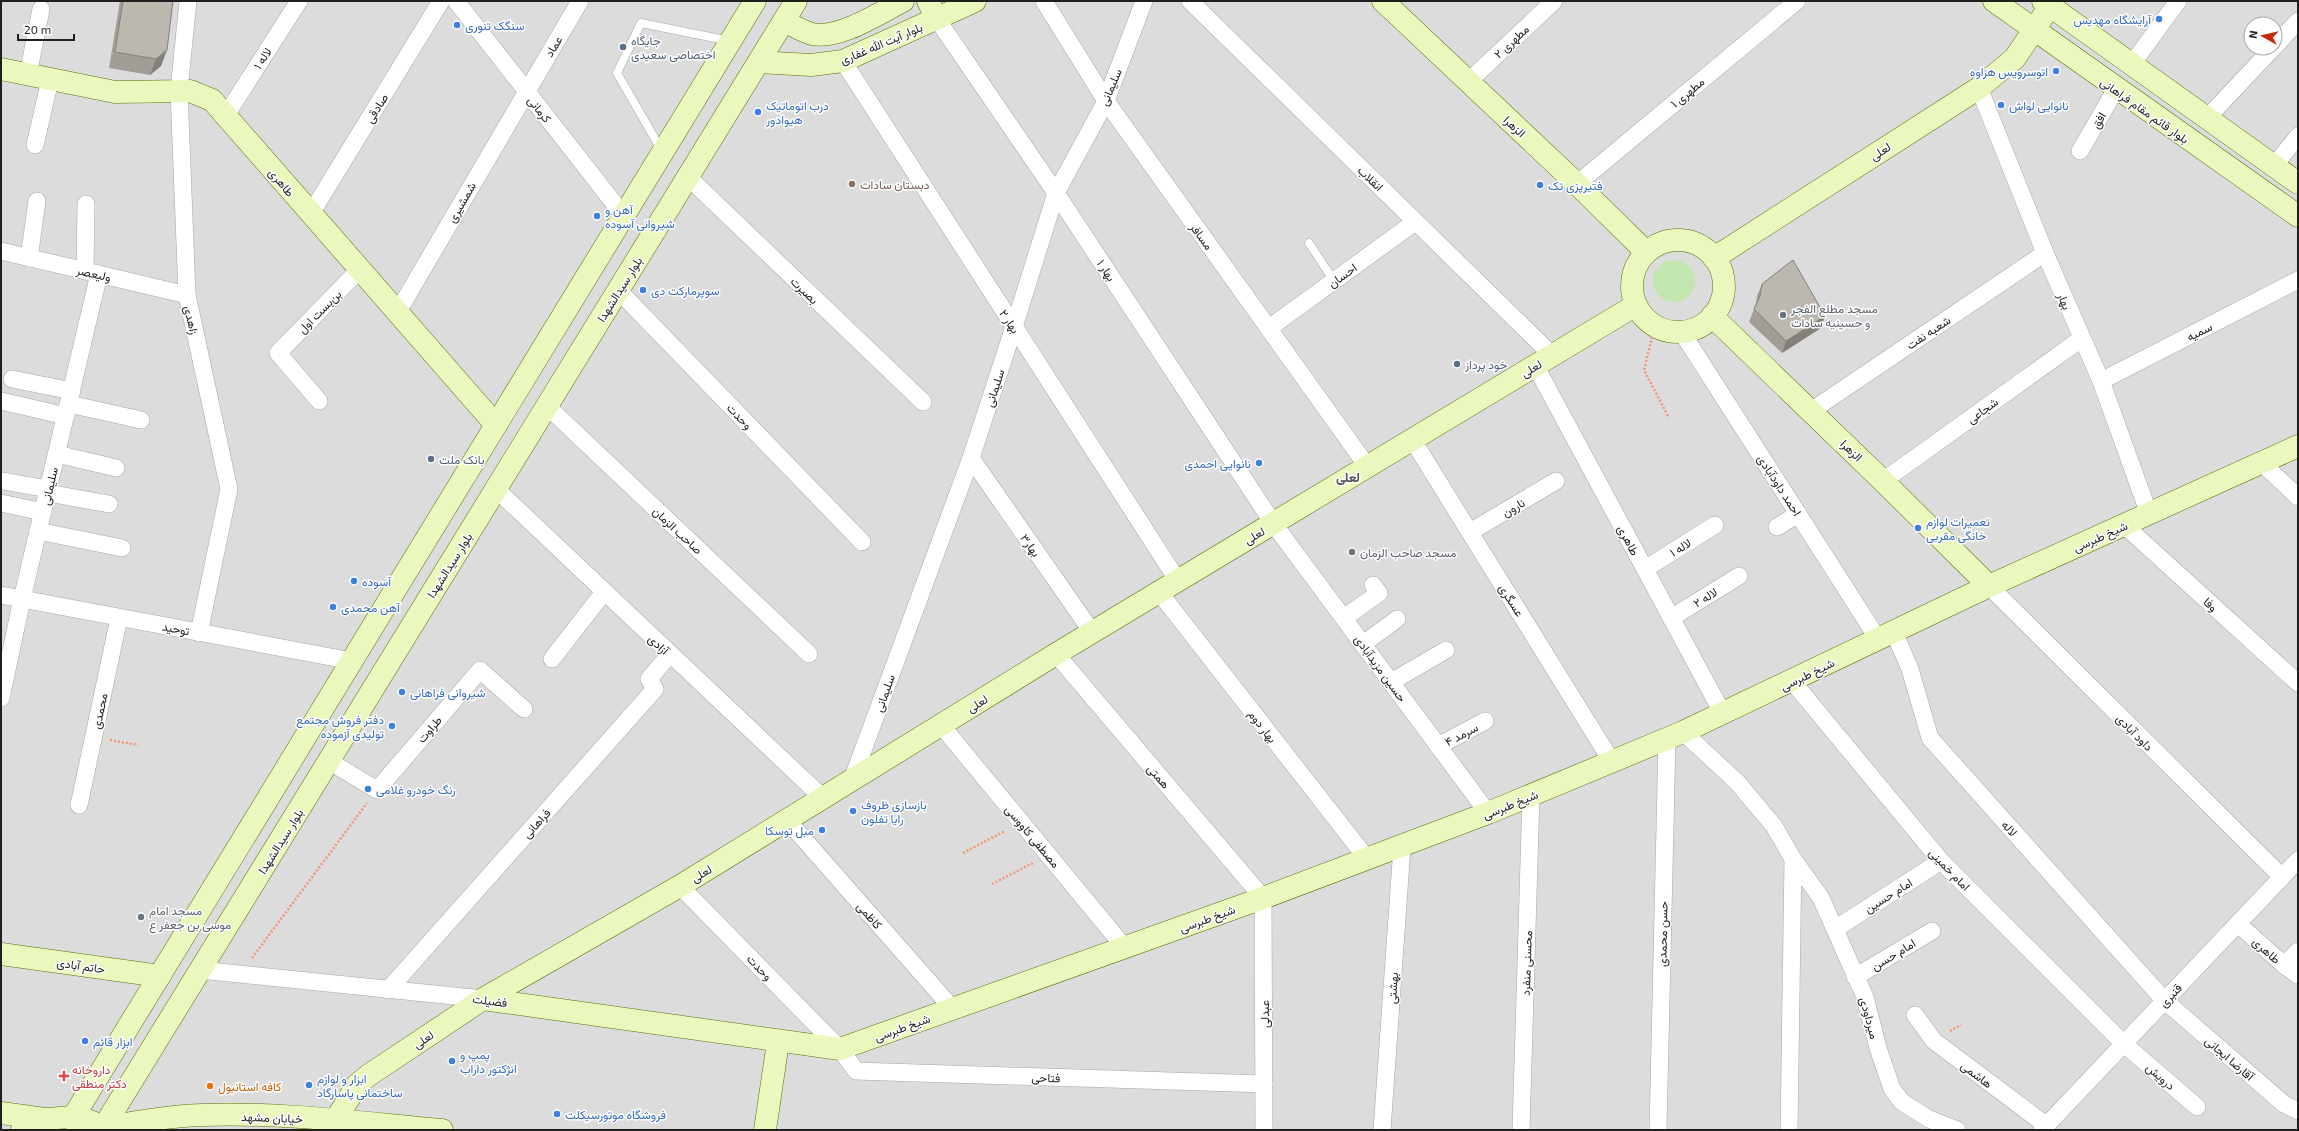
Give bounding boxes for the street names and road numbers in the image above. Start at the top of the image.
street label: بلوار آیت الله غفاری [838,19,925,69]
street label: مطهری ۲ [1491,21,1533,62]
street label: عماد [541,33,565,59]
street label: لاله ۱ [250,45,274,71]
street label: سلیمانی [1096,66,1126,108]
street label: مطهری ۱ [1667,74,1708,112]
street label: بلوار قائم مقام فراهانی [2097,74,2192,147]
street label: صادقی [362,91,392,126]
street label: کرمانی [524,93,555,126]
street label: افق [2088,109,2110,132]
street label: الزهرا [1500,112,1529,141]
street label: لعلی [1867,139,1894,165]
street label: انقلاب [1355,163,1387,194]
street label: طاهری [265,165,298,200]
street label: شمشیری [444,179,480,226]
street label: مسافر [1185,219,1216,253]
street label: بلوار سیدالشهدا [593,254,646,325]
street label: بهار ۱ [1093,257,1119,285]
street label: احسان [1325,260,1360,291]
street label: ولیعصر [74,262,113,286]
street label: بصیرت [787,274,822,308]
street label: بن‌بست اول [294,286,345,337]
street label: بهار [2053,290,2075,312]
street label: زاهدی [180,304,202,336]
street label: بهار ۲ [995,306,1023,337]
street label: شعبه نفت [1903,312,1953,353]
street label: سمیه [2184,319,2215,344]
street label: لعلی [1518,356,1545,381]
street label: سلیمانی [981,367,1009,409]
street label: شجاعی [1964,394,2001,428]
street label: وحدت [723,400,756,433]
street label: الزهرا [1837,436,1866,465]
street label: احمد داودآبادی [1753,452,1805,519]
street label: سلیمانی [38,465,62,507]
street label: نارون [1499,495,1528,521]
street label: صاحب الزمان [649,504,706,558]
street label: شیخ طبرسی [2071,518,2131,557]
street label: طاهری [1613,522,1643,559]
street label: لعلی [1241,523,1268,548]
street label: بلوار سیدالشهدا [423,530,476,601]
street label: بهار۳ [1017,531,1044,560]
street label: لاله ۱ [1667,535,1693,559]
street label: عسگری [1495,581,1527,620]
street label: لاله ۲ [1690,584,1720,610]
street label: وفا [2200,594,2221,615]
street label: توحید [161,618,191,640]
street label: آزادی [644,631,673,659]
street label: حسین مزیدآبادی [1350,632,1410,705]
street label: شیخ طبرسی [1778,655,1838,696]
street label: سلیمانی [871,672,899,714]
street label: لعلی [964,691,991,716]
street label: محمدی [88,692,112,731]
street label: بهار دوم [1244,707,1280,746]
street label: داود آبادی [2112,711,2156,755]
street label: طراوت [414,713,446,746]
street label: سرمد ۴ [1442,719,1481,750]
street label: همتی [1143,761,1173,792]
street label: شیخ طبرسی [1480,787,1541,824]
street label: مصطفی کاووسی [1001,802,1063,872]
street label: فراهانی [519,805,554,842]
street label: بلوار سیدالشهدا [254,806,307,877]
street label: لاله [1999,817,2021,839]
street label: امام خمینی [1925,845,1974,894]
street label: لعلی [688,861,715,886]
street label: امام حسین [1862,875,1916,917]
street label: کاظمی [853,899,885,933]
street label: شیخ طبرسی [1177,901,1238,937]
street label: حسن محمدی [1654,901,1672,967]
street label: محسنی منفرد [1518,930,1536,996]
street label: طاهری [2249,934,2284,968]
street label: امام حسن [1868,935,1919,974]
street label: وحدت [743,951,776,984]
street label: حاتم آبادی [56,955,106,977]
street label: بهشتی [1384,972,1402,1004]
street label: قنبری [2156,980,2186,1011]
street label: فضیلت [472,991,508,1010]
street label: میرداودی [1856,995,1882,1041]
street label: عبدلی [1257,1000,1273,1028]
street label: شیخ طبرسی [872,1010,933,1046]
street label: لعلی [410,1027,437,1053]
street label: آقارضا ایجانی [2201,1033,2258,1085]
street label: هاشمی [1957,1058,1996,1092]
street label: درویش [2142,1060,2178,1094]
street label: فتاحی [1031,1069,1061,1087]
street label: خیابان مشهد [241,1109,303,1127]

